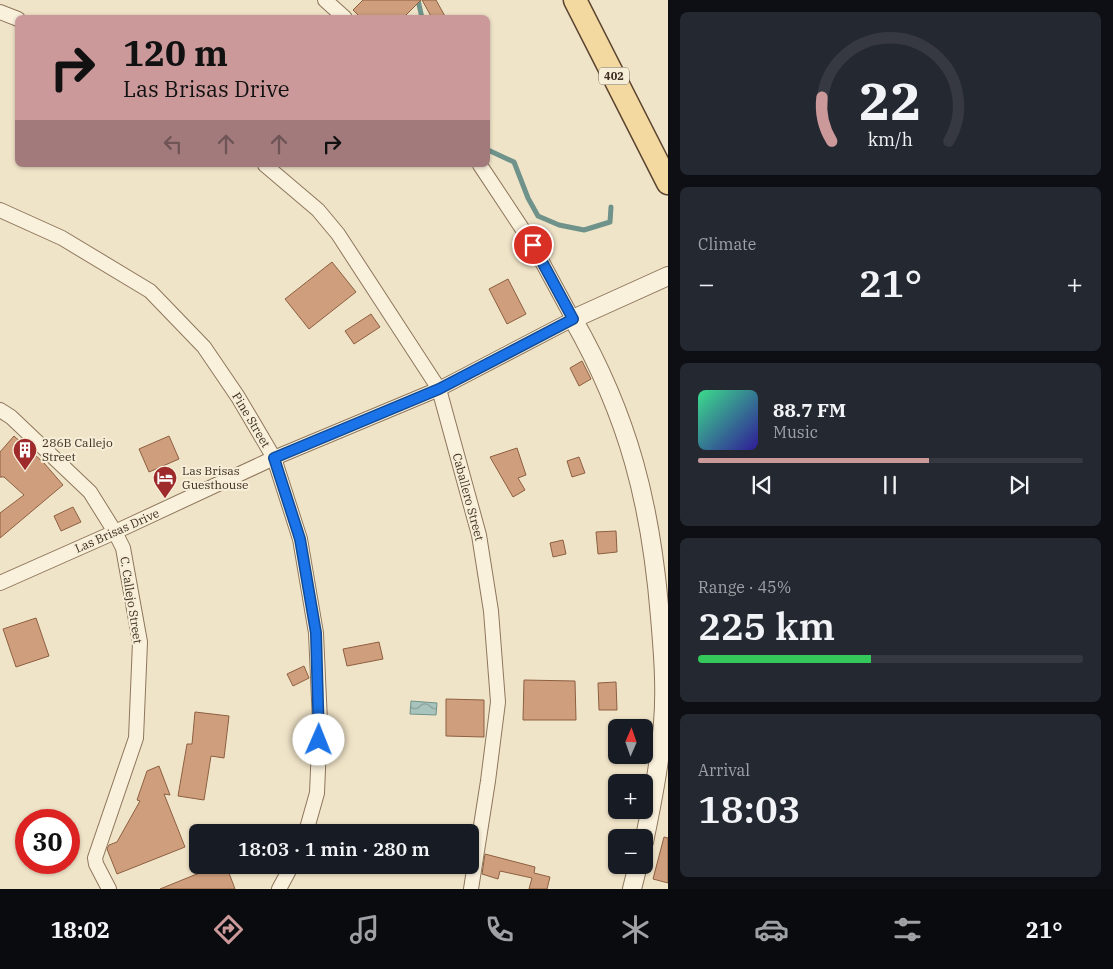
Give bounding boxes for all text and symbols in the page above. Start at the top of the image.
text: 120 m [123,30,228,76]
icon: right [40,35,105,100]
text: 22 [859,67,922,134]
road number: 402 [599,68,629,84]
text: Las Brisas Drive [123,74,289,103]
text: km/h [868,128,913,151]
icon: left [159,130,187,158]
icon: ahead [212,130,240,158]
icon: ahead [265,130,293,158]
icon: right [318,130,346,158]
pin [512,224,554,266]
icon: arrive [519,231,547,259]
text: Climate [698,234,756,254]
text: 21° [859,258,922,307]
text: − [698,265,715,302]
text: + [1066,265,1083,302]
street label: Pine Street [229,389,274,450]
text: 88.7 FM [773,398,846,422]
text: Music [773,422,818,442]
place label: 286B Callejo Street [42,435,113,464]
building icon: 286B Callejo Street [12,437,38,471]
street label: Caballero Street [450,451,487,542]
place label: Las Brisas Guesthouse [182,463,249,492]
hotel icon: Las Brisas Guesthouse [152,465,178,499]
icon: previous [748,471,776,499]
icon: pause [876,471,904,499]
icon: next [1005,471,1033,499]
street label: Las Brisas Drive [72,505,161,556]
street label: C. Callejo Street [117,555,146,645]
text: Range · 45% [698,577,791,597]
text: 225 km [698,601,835,650]
position arrow [292,713,344,765]
north arrow [608,719,652,764]
map controls [608,719,653,874]
text: Arrival [698,760,750,780]
button: + [608,774,653,819]
text: 18:03 [698,784,801,833]
speed limit sign: 30 [15,809,80,874]
button: − [608,829,653,874]
text: 18:03 · 1 min · 280 m [238,837,430,861]
icon: directions [211,912,246,947]
icon: music [347,912,382,947]
icon: phone [482,912,517,947]
icon: climate [618,912,653,947]
icon: car [754,912,789,947]
icon: filters [890,912,925,947]
text: 18:02 [50,915,110,944]
text: 21° [1026,915,1063,944]

